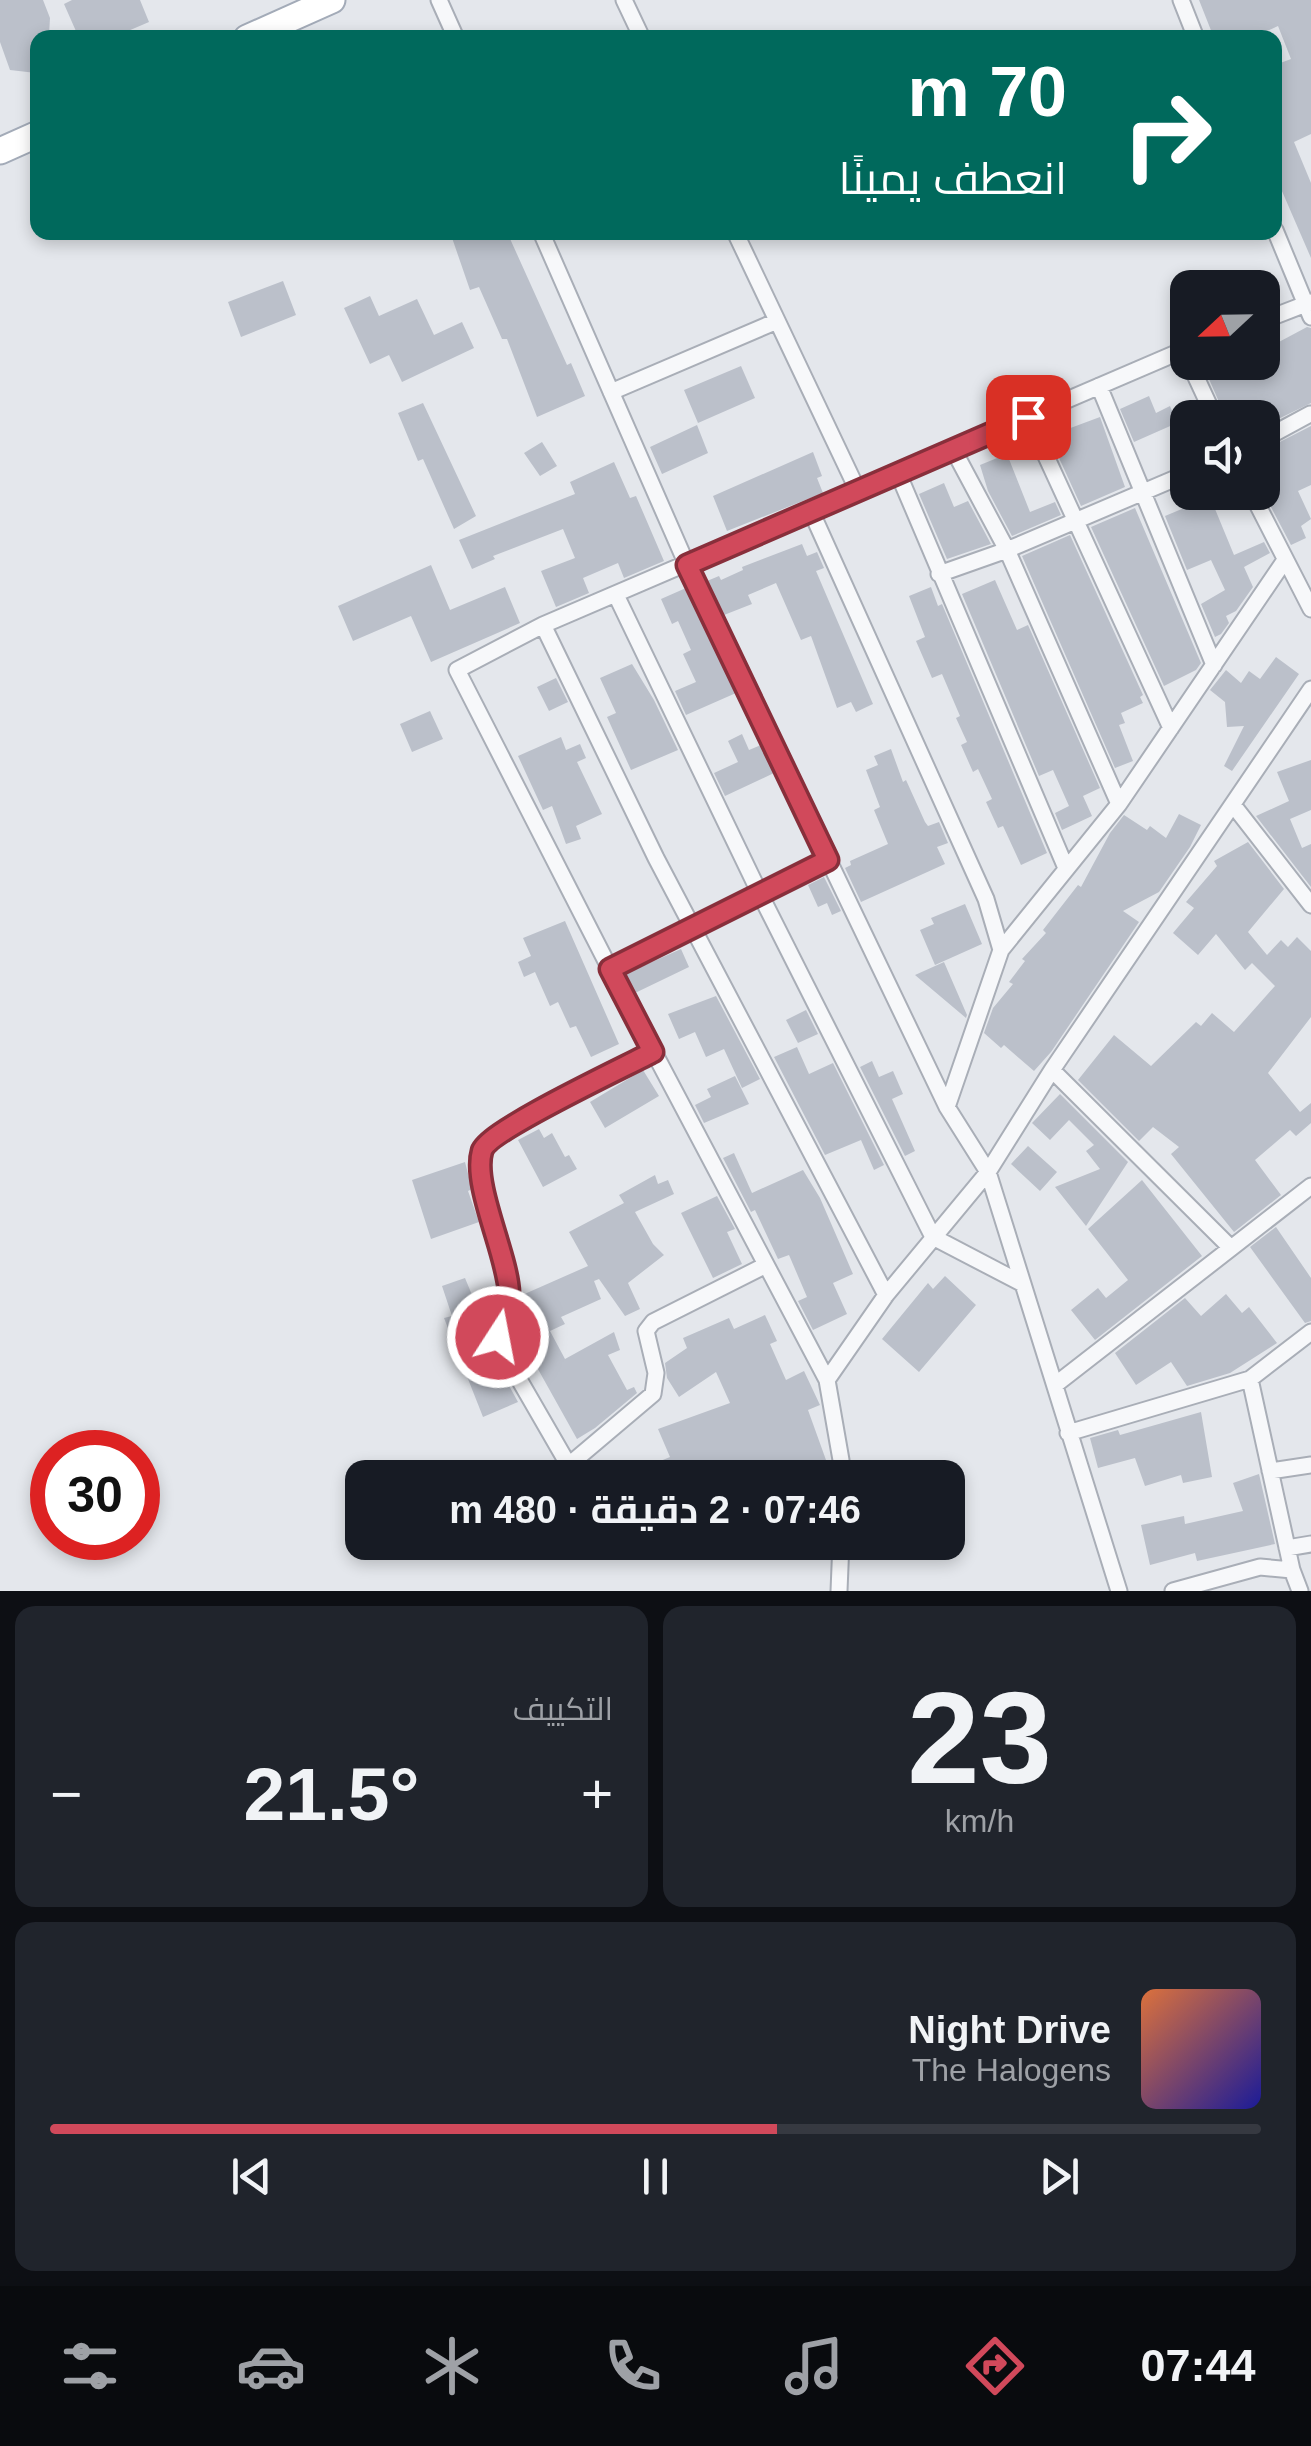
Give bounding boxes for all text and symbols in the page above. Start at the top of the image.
text: 70 m [907,53,1067,131]
icon: right [1102,70,1232,200]
text: انعطف يمينًا [838,153,1067,204]
north arrow [1170,270,1280,380]
map controls [1170,270,1280,510]
pin [986,375,1071,460]
icon: arrive [1001,390,1056,445]
button: sound [1170,400,1280,510]
position arrow [446,1285,550,1389]
speed limit sign: 30 [30,1430,160,1560]
text: 07:46 · 2 دقيقة · 480 m [449,1489,861,1531]
text: 23 [907,1665,1052,1811]
text: التكييف [513,1691,613,1727]
text: 21.5° [244,1752,419,1836]
text: − [50,1763,82,1825]
text: + [581,1763,613,1825]
text: km/h [945,1803,1014,1839]
text: Night Drive [908,2009,1111,2051]
text: The Halogens [912,2052,1111,2088]
icon: previous [224,2149,279,2204]
icon: pause [628,2149,683,2204]
icon: next [1032,2149,1087,2204]
icon: filters [55,2331,125,2401]
icon: car [236,2331,306,2401]
icon: climate [417,2331,487,2401]
icon: phone [598,2331,668,2401]
icon: music [779,2331,849,2401]
icon: directions [960,2331,1030,2401]
text: 07:44 [1140,2340,1256,2391]

